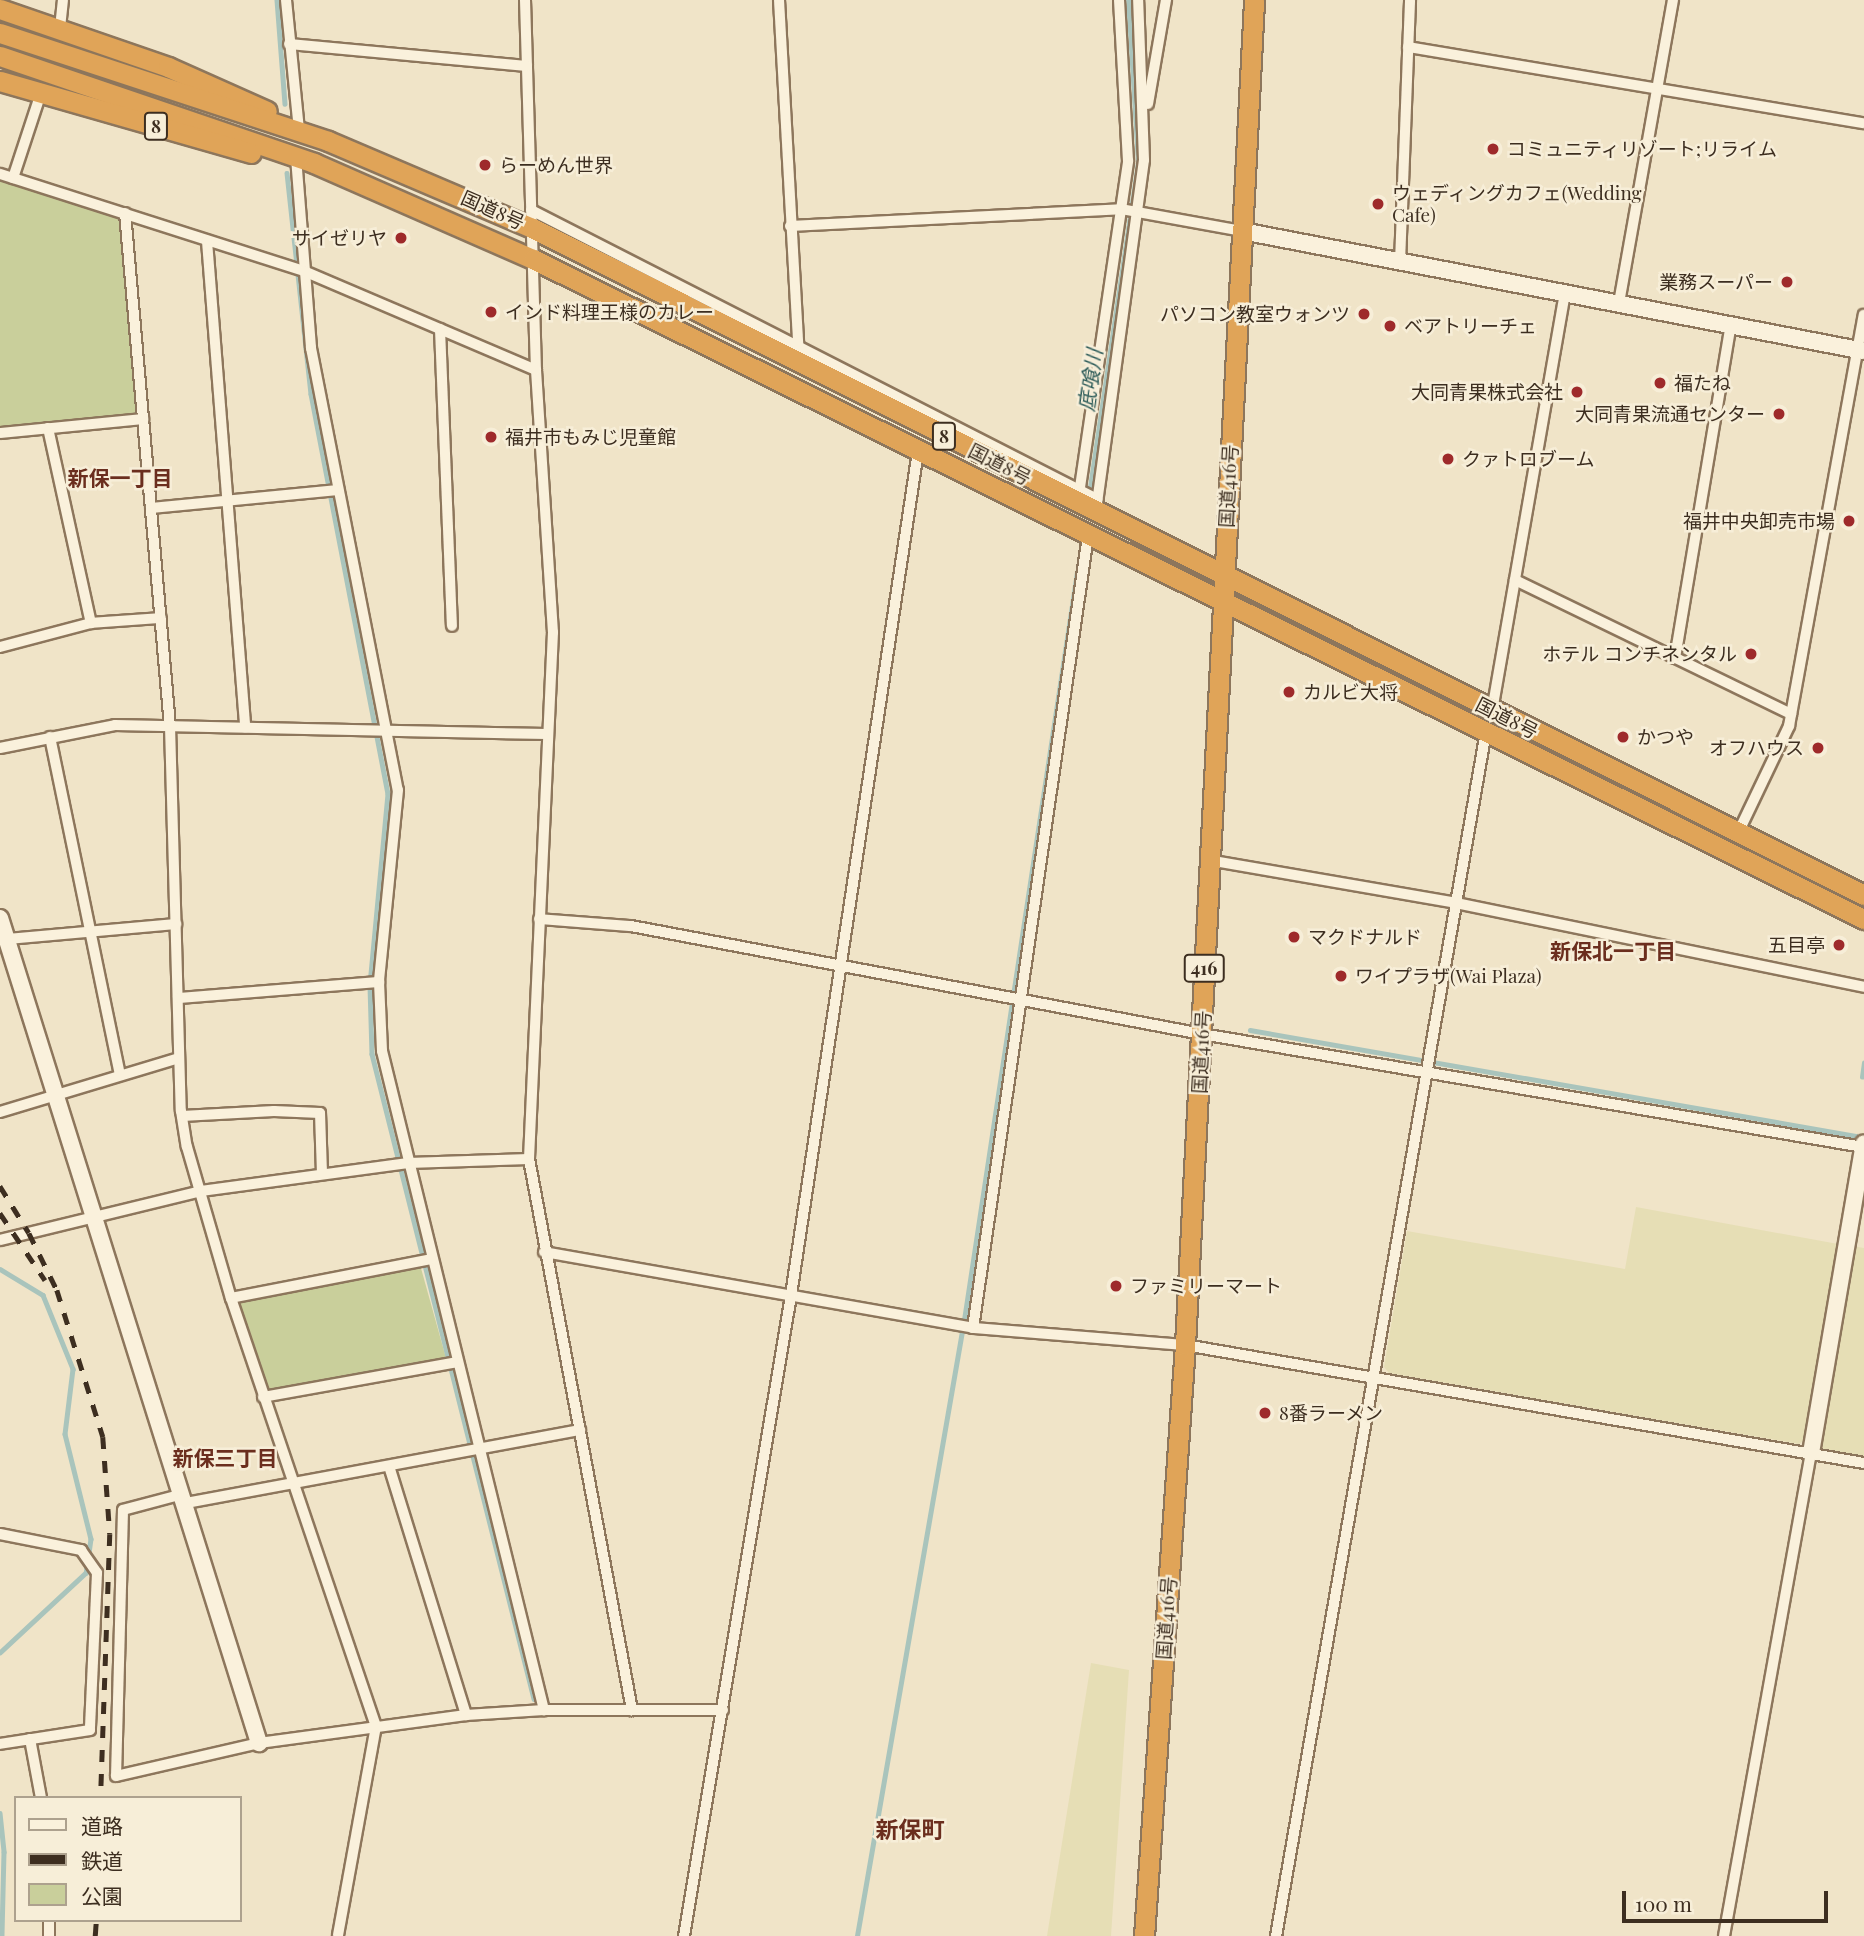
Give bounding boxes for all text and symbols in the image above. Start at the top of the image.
road number: 8 [144,112,168,140]
place label: コミュニティリゾート;リライム [1507,138,1778,160]
marker: コミュニティリゾート;リライム [1485,141,1501,157]
place label: らーめん世界 [499,154,613,176]
marker: らーめん世界 [477,157,493,173]
place label: ウェディングカフェ(Wedding Cafe) [1392,182,1643,226]
street label: 国道8号 [458,186,528,234]
marker: ウェディングカフェ(Wedding Cafe) [1370,196,1386,212]
place label: サイゼリヤ [292,227,387,249]
marker: サイゼリヤ [393,230,409,246]
place label: 業務スーパー [1659,271,1773,293]
marker: 業務スーパー [1779,274,1795,290]
place label: インド料理王様のカレー [505,301,714,323]
place label: パソコン教室ウォンツ [1160,303,1350,325]
marker: インド料理王様のカレー [483,304,499,320]
marker: パソコン教室ウォンツ [1356,306,1372,322]
place label: ベアトリーチェ [1404,315,1537,337]
marker: ベアトリーチェ [1382,318,1398,334]
water label: 底喰川 [1072,347,1106,413]
place label: 福たね [1674,372,1731,394]
marker: 福たね [1652,375,1668,391]
place label: 大同青果株式会社 [1411,381,1563,403]
marker: 大同青果株式会社 [1569,384,1585,400]
place label: 大同青果流通センター [1575,403,1765,425]
marker: 大同青果流通センター [1771,406,1787,422]
road number: 8 [932,422,956,450]
place label: 福井市もみじ児童館 [505,426,676,448]
marker: 福井市もみじ児童館 [483,429,499,445]
street label: 国道8号 [965,439,1035,489]
street label: 国道416号 [1214,444,1242,528]
place label: クァトロブーム [1462,448,1595,470]
marker: クァトロブーム [1440,451,1456,467]
district label: 新保一丁目 [68,464,172,490]
place label: 福井中央卸売市場 [1683,510,1835,532]
marker: 福井中央卸売市場 [1841,513,1857,529]
place label: ホテル コンチネンタル [1542,643,1737,665]
marker: ホテル コンチネンタル [1743,646,1759,662]
place label: カルビ大将 [1303,681,1398,703]
marker: カルビ大将 [1281,684,1297,700]
street label: 国道8号 [1472,693,1542,743]
place label: かつや [1637,726,1694,748]
marker: かつや [1615,729,1631,745]
place label: オフハウス [1709,737,1804,759]
marker: オフハウス [1810,740,1826,756]
place label: マクドナルド [1308,926,1422,948]
marker: マクドナルド [1286,929,1302,945]
place label: 五目亭 [1768,934,1825,956]
district label: 新保北一丁目 [1550,937,1676,963]
marker: 五目亭 [1831,937,1847,953]
road number: 416 [1183,953,1225,982]
place label: ワイプラザ(Wai Plaza) [1355,965,1541,987]
marker: ワイプラザ(Wai Plaza) [1333,968,1349,984]
street label: 国道416号 [1187,1010,1215,1094]
place label: ファミリーマート [1130,1275,1282,1297]
marker: ファミリーマート [1108,1278,1124,1294]
place label: 8番ラーメン [1279,1402,1384,1424]
marker: 8番ラーメン [1257,1405,1273,1421]
district label: 新保三丁目 [173,1444,277,1470]
street label: 国道416号 [1152,1576,1180,1660]
legend [14,1796,242,1922]
text: 道路 [81,1811,123,1839]
district label: 新保町 [876,1815,944,1843]
text: 鉄道 [81,1846,123,1874]
scale bar [1626,1876,1832,1920]
text: 公園 [81,1881,123,1909]
text: 100 m [1635,1889,1692,1917]

